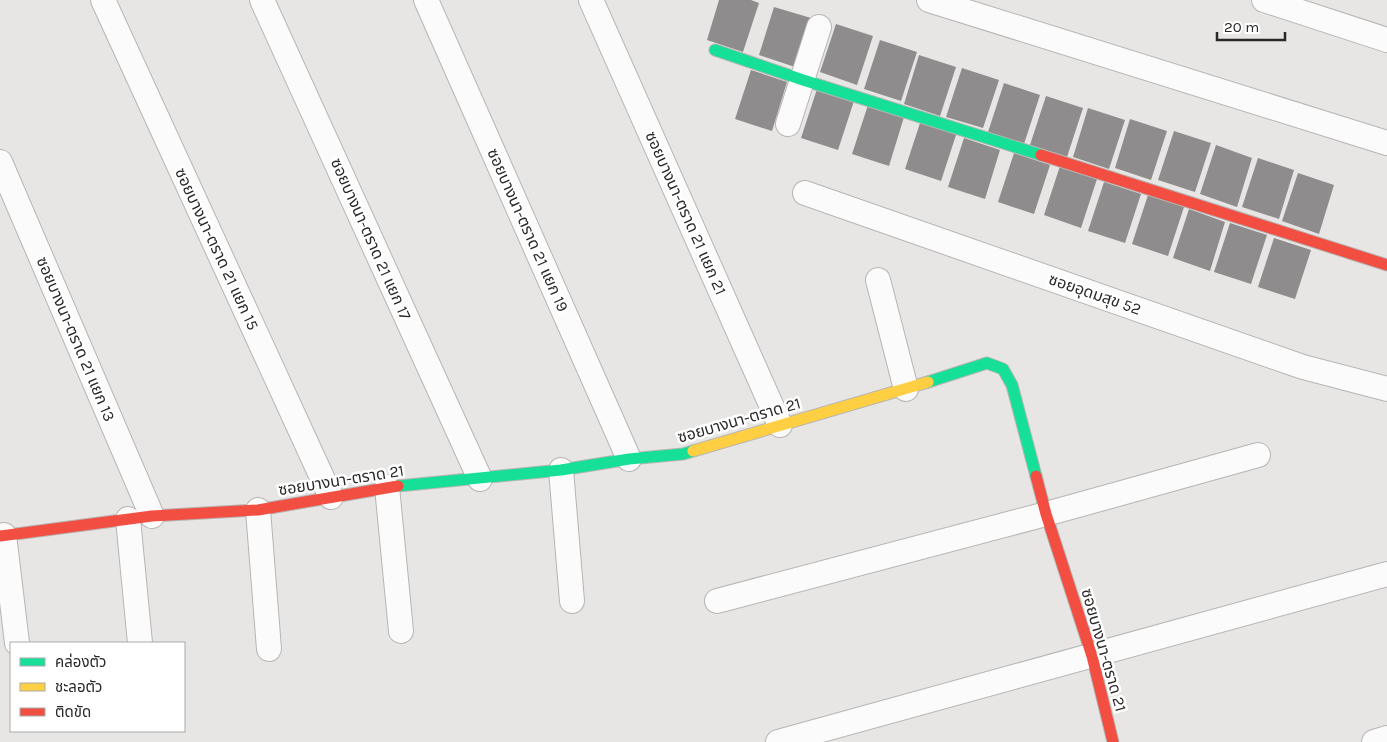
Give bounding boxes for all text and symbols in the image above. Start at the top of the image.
scale bar [1217,10,1284,42]
text: 20 m [1224,18,1259,36]
street label: ซอยบางนา-ตราด 21 แยก 21 [641,128,731,298]
street label: ซอยบางนา-ตราด 21 แยก 19 [483,145,573,315]
street label: ซอยบางนา-ตราด 21 แยก 17 [327,155,415,323]
street label: ซอยบางนา-ตราด 21 แยก 15 [171,165,263,333]
street label: ซอยบางนา-ตราด 21 แยก 13 [33,254,119,424]
street label: ซอยอุดมสุข 52 [1046,269,1144,319]
street label: ซอยบางนา-ตราด 21 [675,393,803,447]
street label: ซอยบางนา-ตราด 21 [277,461,405,499]
street label: ซอยบางนา-ตราด 21 [1077,586,1131,714]
legend [10,642,185,732]
text: คล่องตัว [55,653,106,671]
text: ชะลอตัว [55,678,102,696]
text: ติดขัด [55,703,91,721]

